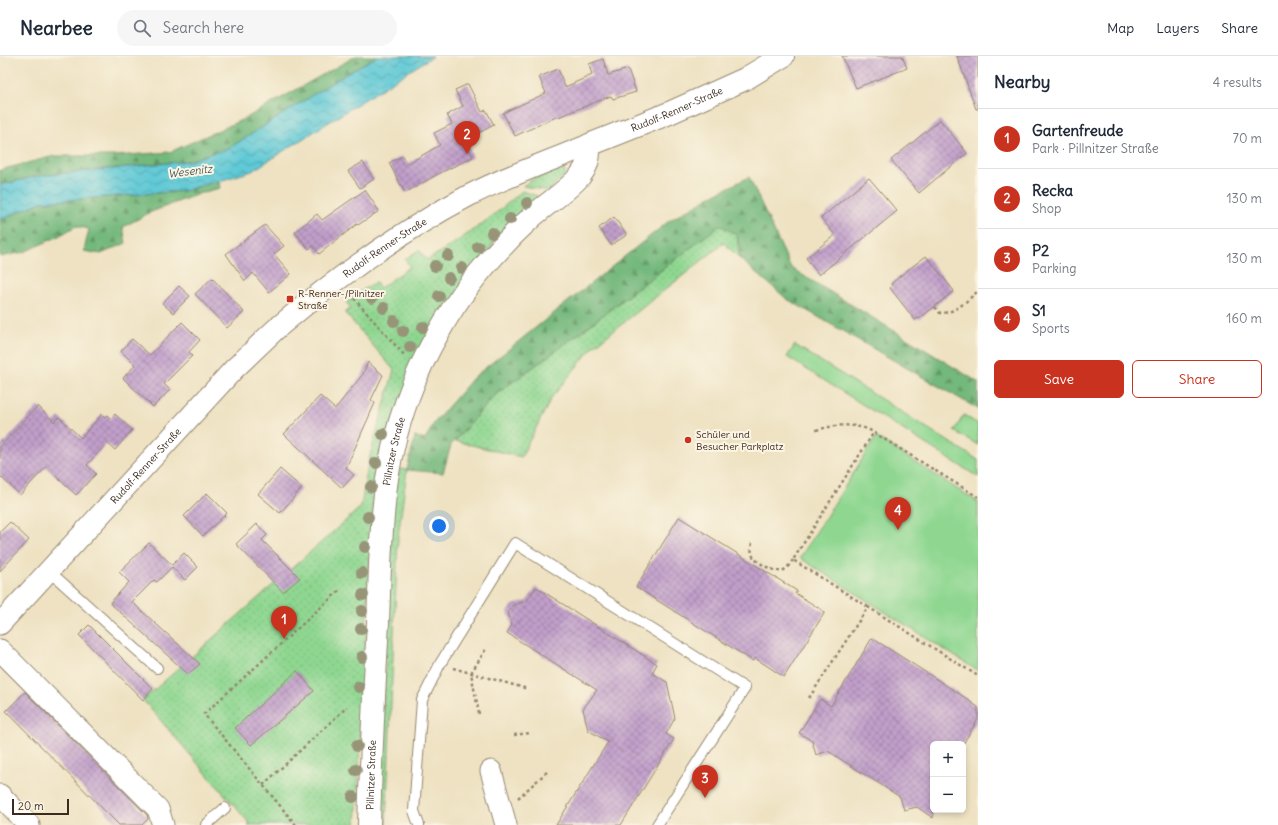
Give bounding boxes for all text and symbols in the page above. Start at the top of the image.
search box [117,10,397,46]
text: Nearbee [20,16,93,40]
icon: search [131,17,153,39]
text: Search here [163,18,244,37]
text: Map [1107,19,1134,37]
text: Layers [1156,19,1199,37]
text: Share [1221,19,1258,37]
text: Nearby [994,71,1050,93]
text: 4 results [1213,74,1262,91]
street label: Rudolf-Renner-Straße [629,84,724,134]
pin: 2 [454,121,480,154]
text: Gartenfreude [1032,121,1123,140]
text: 1 [1004,130,1010,147]
text: 70 m [1233,130,1262,147]
text: Park · Pillnitzer Straße [1032,140,1159,157]
water label: Wesenitz [167,161,215,181]
text: Recka [1032,181,1073,200]
text: 2 [1003,190,1011,207]
text: 130 m [1226,190,1262,207]
text: Shop [1032,200,1061,217]
street label: Rudolf-Renner-Straße [340,215,429,280]
text: P2 [1032,241,1049,260]
text: 3 [1003,250,1011,267]
text: 130 m [1226,250,1262,267]
text: Parking [1032,260,1077,277]
place label: R-Renner-/Pilnitzer Straße [298,287,384,312]
marker: R-Renner-/Pilnitzer Straße [285,294,295,304]
text: S1 [1032,301,1046,320]
text: 4 [1003,310,1011,327]
text: 160 m [1226,310,1262,327]
text: Sports [1032,320,1070,337]
button: Save [994,360,1124,398]
button: Share [1132,360,1262,398]
street label: Pillnitzer Straße [380,415,408,486]
street label: Rudolf-Renner-Straße [107,425,183,506]
place label: Schüler und Besucher Parkplatz [696,428,784,453]
marker: Schüler und Besucher Parkplatz [683,435,693,445]
pin: 4 [885,497,911,530]
your location [429,516,449,536]
pin: 1 [271,606,297,639]
street label: Pillnitzer Straße [363,740,379,810]
map controls [930,741,966,813]
button: + [930,741,966,777]
pin: 3 [692,765,718,798]
button: − [930,777,966,813]
scale bar [12,797,69,816]
text: 20 m [18,799,44,813]

